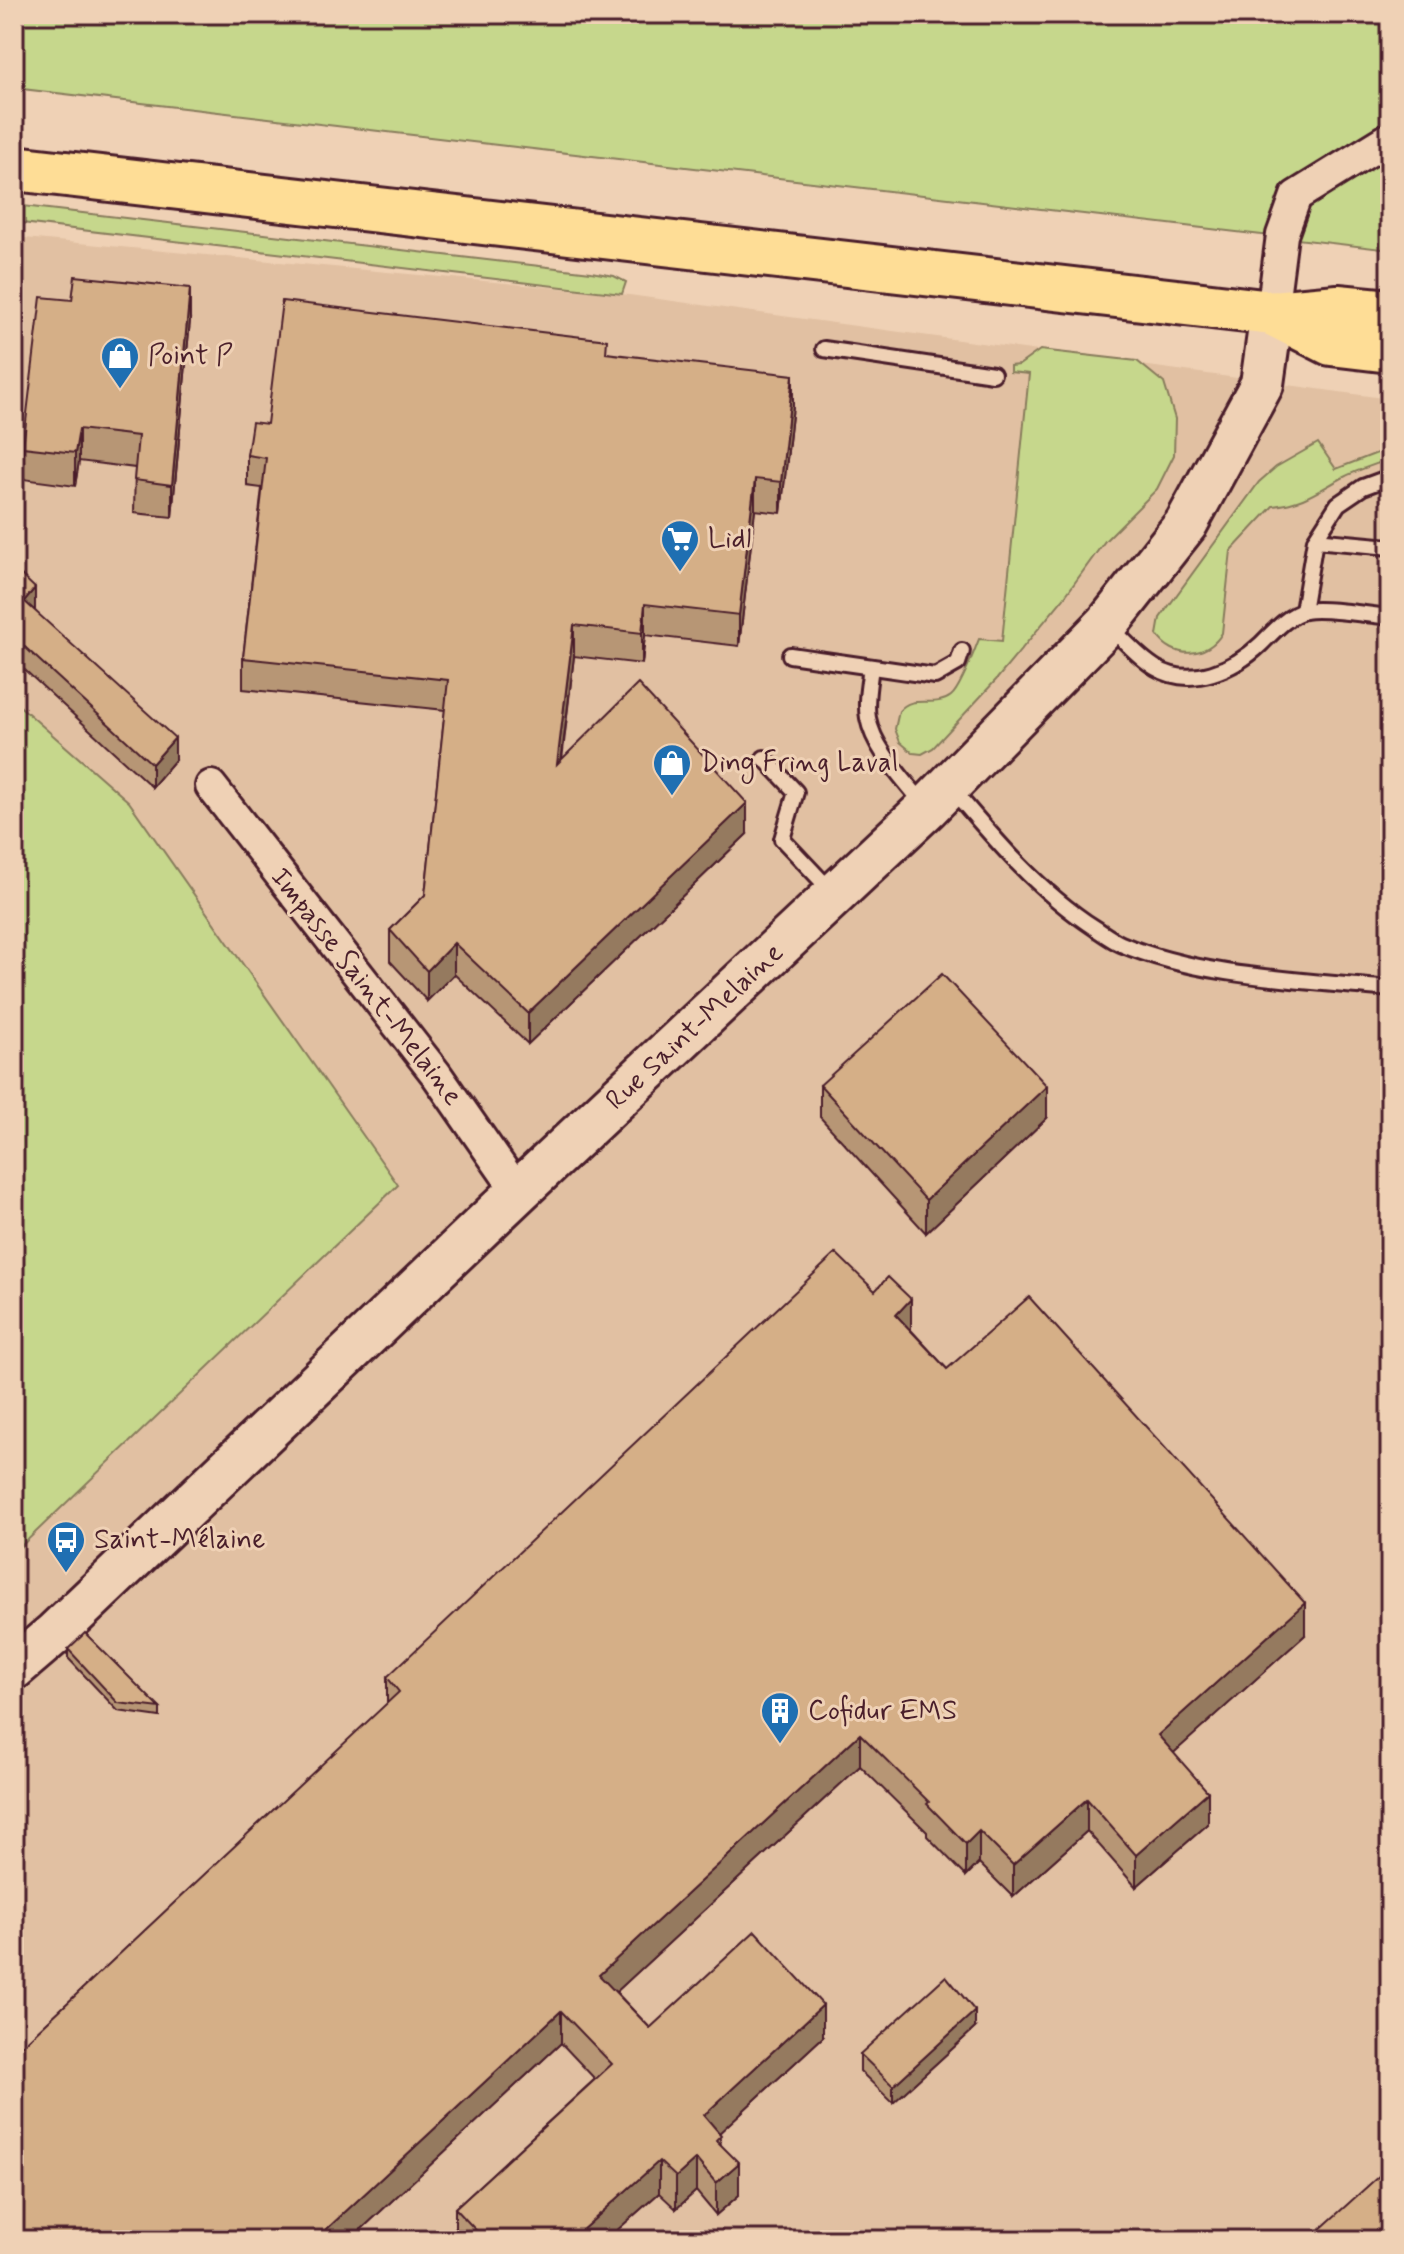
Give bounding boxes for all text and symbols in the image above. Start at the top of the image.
shop icon: Point P [99,335,141,390]
place label: Point P [148,338,233,375]
supermarket icon: Lidl [659,518,701,573]
place label: Lidl [708,521,751,558]
shop icon: Ding Fring Laval [651,742,693,797]
place label: Ding Fring Laval [700,745,898,784]
street label: Impasse Saint-Melaine [261,860,471,1114]
street label: Rue Saint-Melaine [598,935,792,1119]
bus stop icon: Saint-Mélaine [45,1519,87,1574]
place label: Saint-Mélaine [94,1522,266,1559]
building icon: Cofidur EMS [759,1690,801,1745]
place label: Cofidur EMS [808,1693,957,1730]

